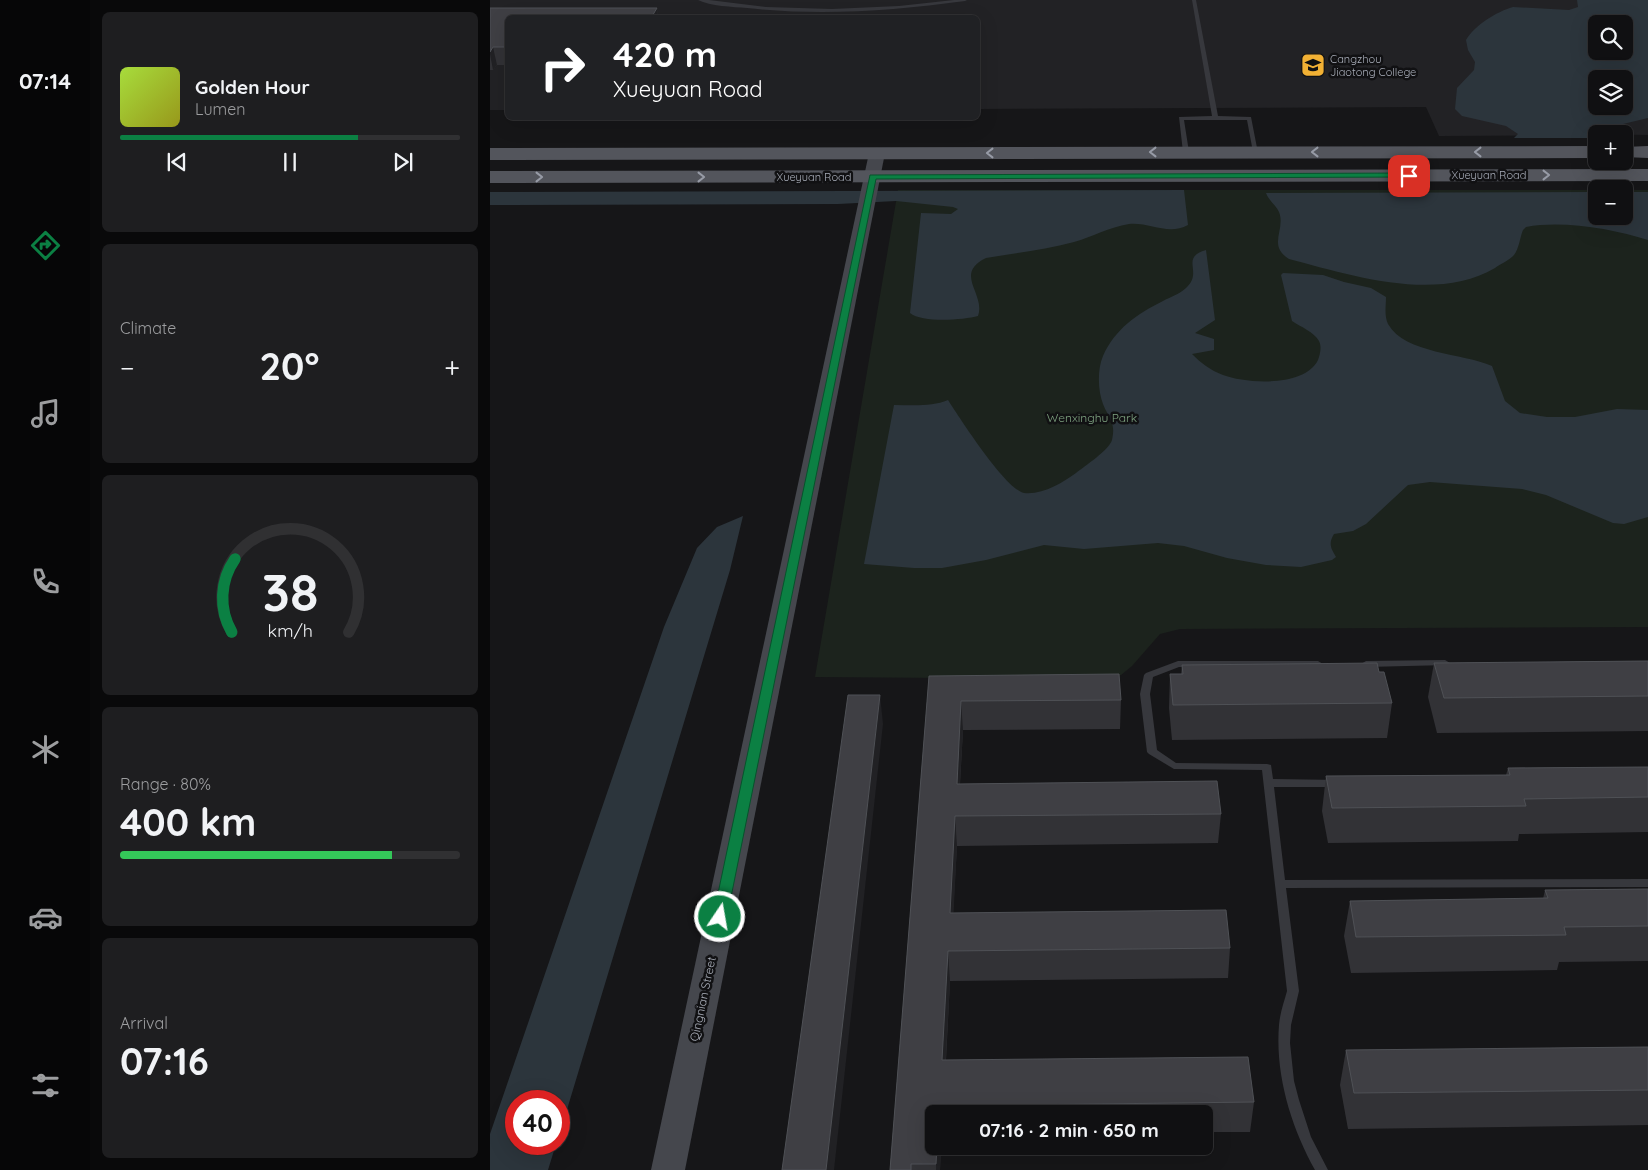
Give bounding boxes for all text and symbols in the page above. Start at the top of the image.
map controls [1588,15,1633,225]
button: search [1588,15,1633,60]
text: 420 m [613,32,717,76]
icon: right [530,35,595,100]
school or university icon: Cangzhou Jiaotong College [1300,52,1326,78]
place label: Cangzhou Jiaotong College [1330,52,1416,79]
text: 07:14 [19,67,71,95]
button: layers [1588,70,1633,115]
text: Golden Hour [195,75,310,99]
text: Xueyuan Road [613,75,763,103]
text: Lumen [195,99,246,119]
button: + [1588,125,1633,170]
one-way arrow [1148,147,1156,157]
one-way arrow [1311,147,1318,157]
one-way arrow [1473,147,1481,157]
icon: previous [163,148,191,176]
icon: pause [276,148,304,176]
icon: next [389,148,417,176]
one-way arrow [986,148,994,158]
pin [1388,155,1430,197]
icon: arrive [1395,162,1423,190]
street label: Xueyuan Road [1452,168,1526,182]
street label: Xueyuan Road [777,170,851,184]
one-way arrow [1542,170,1550,180]
one-way arrow [535,172,543,182]
one-way arrow [698,172,705,182]
button: − [1588,180,1633,225]
icon: directions [28,228,63,263]
text: Climate [120,318,176,338]
text: 20° [259,342,319,390]
text: − [120,350,135,385]
text: + [444,350,460,385]
icon: music [28,396,63,431]
park label: Wenxinghu Park [1047,410,1137,425]
text: 38 [262,559,318,624]
icon: phone [28,564,63,599]
text: km/h [267,619,313,641]
icon: climate [28,732,63,767]
text: Range · 80% [120,774,211,794]
text: 400 km [120,798,256,846]
position arrow [693,890,745,942]
icon: car [28,900,63,935]
street label: Qingnian Street [686,955,719,1043]
text: Arrival [120,1013,168,1033]
text: 07:16 [120,1037,209,1085]
icon: filters [28,1068,63,1103]
speed limit sign: 40 [505,1090,570,1155]
text: 07:16 · 2 min · 650 m [979,1118,1159,1142]

